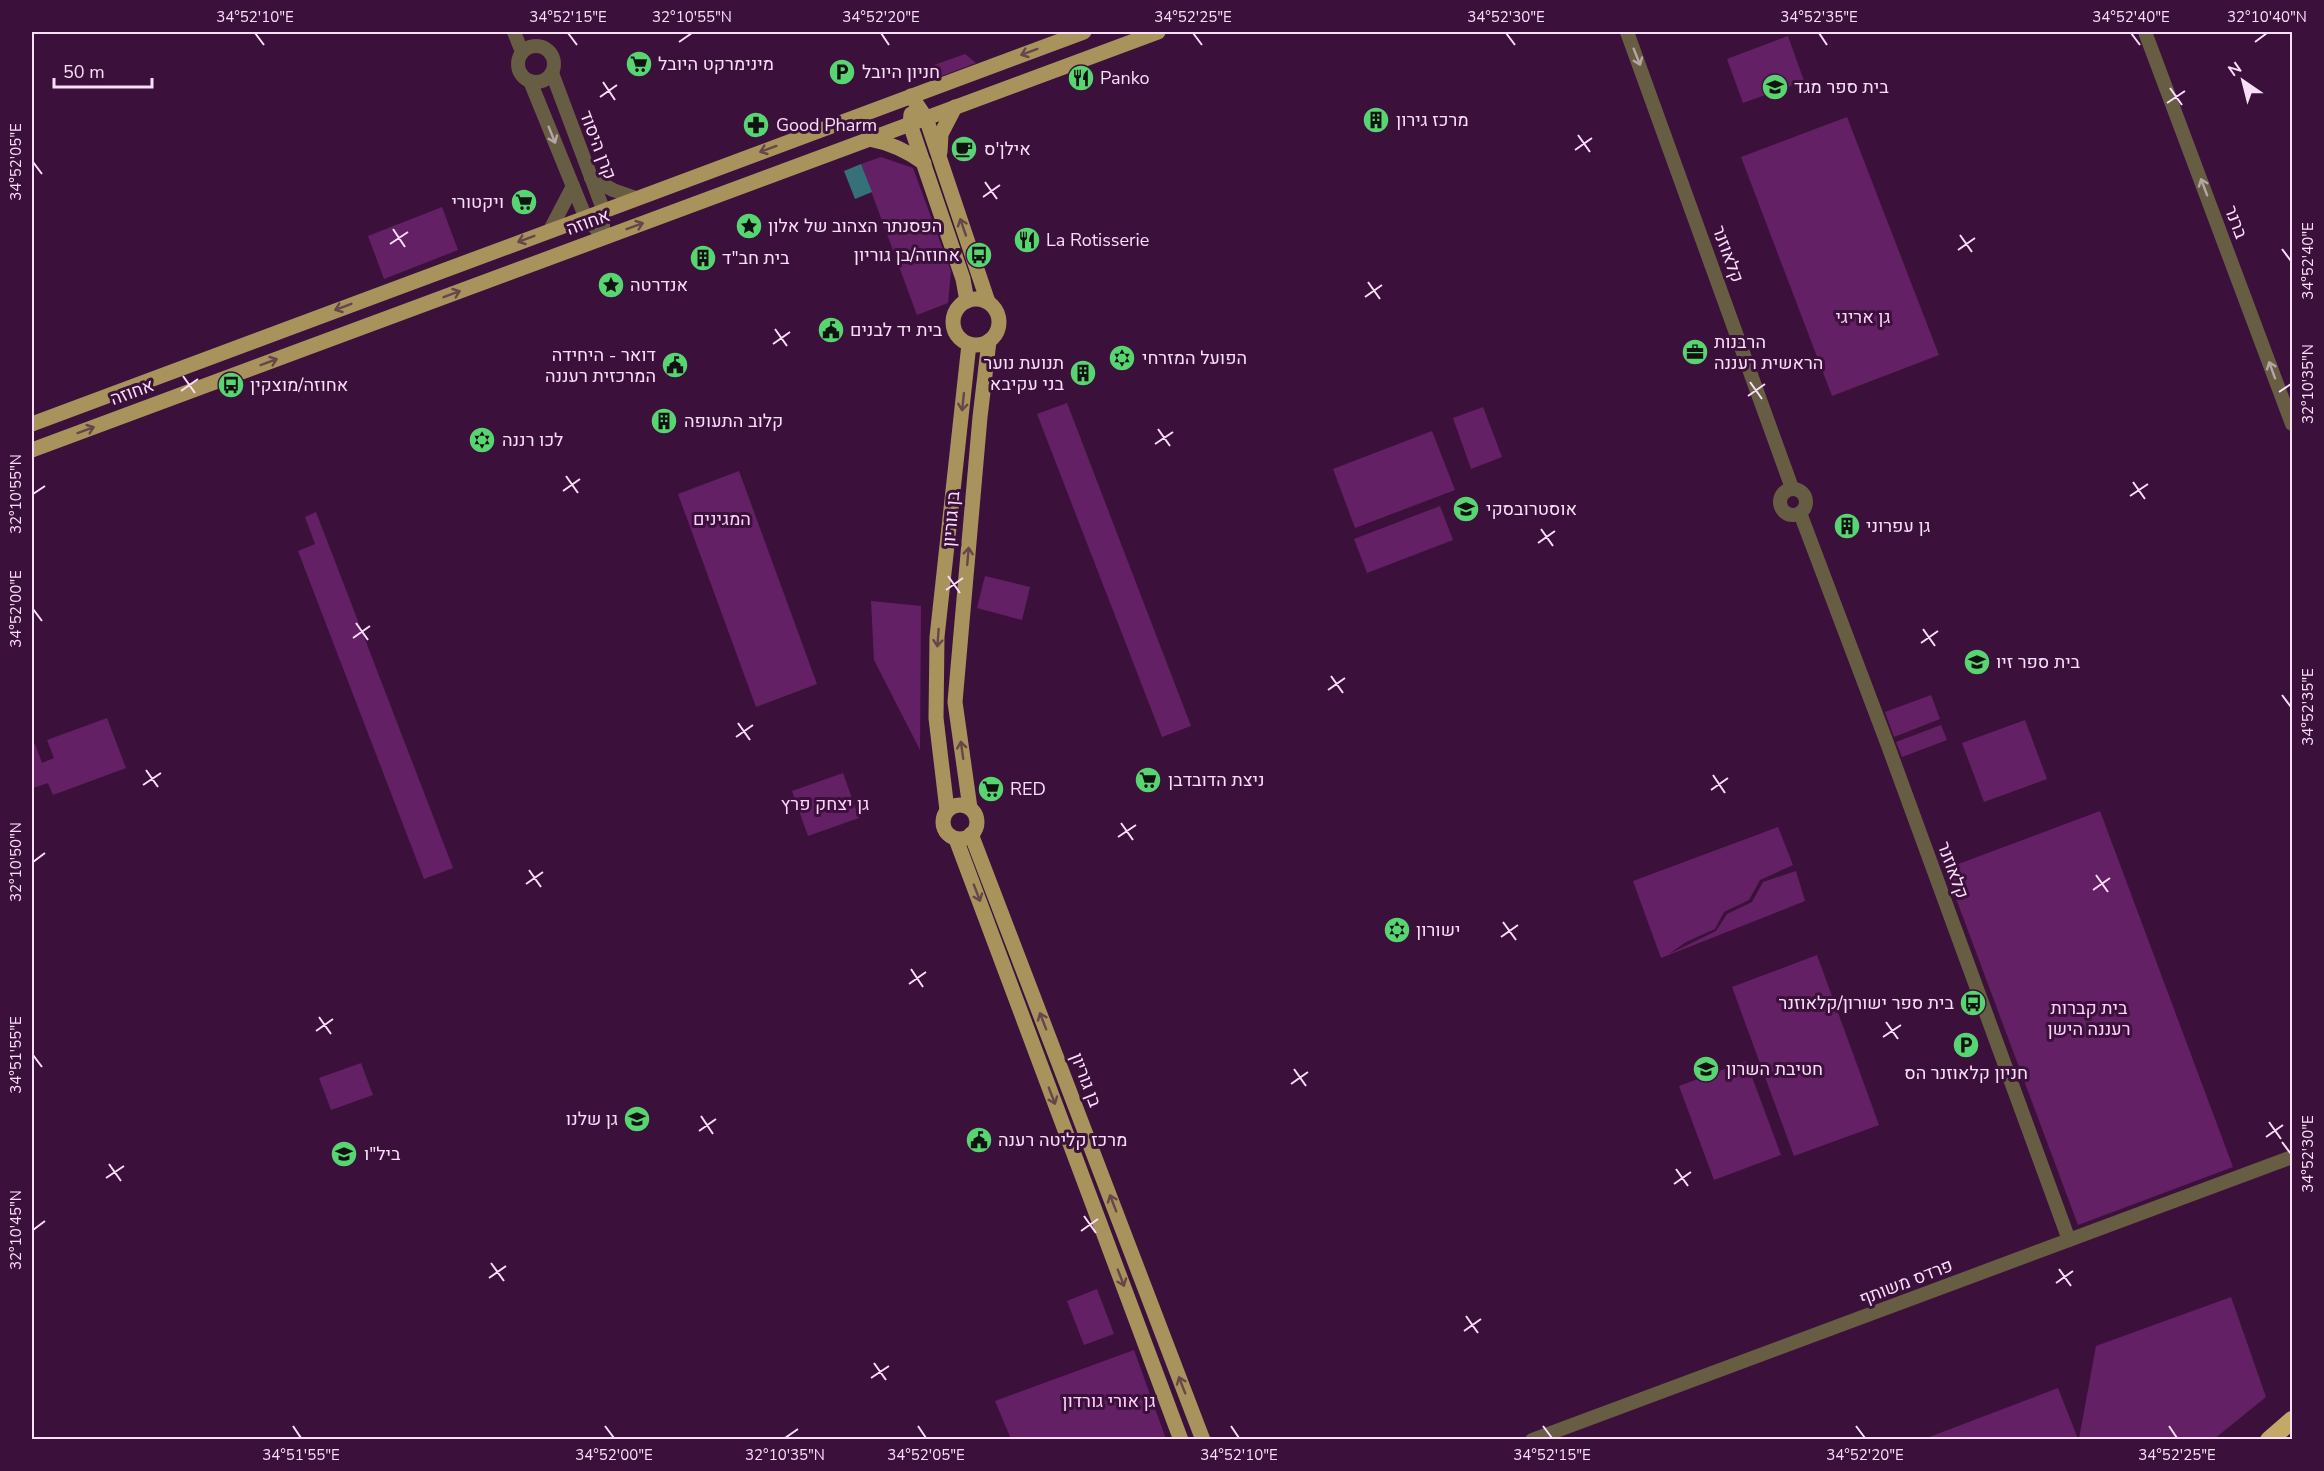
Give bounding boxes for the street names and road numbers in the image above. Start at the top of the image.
street label: קרן היסוד [574,107,622,183]
street label: ברנר [2219,202,2253,242]
street label: אחוזה [563,203,613,241]
street label: קלאוזנר [1707,222,1749,286]
street label: אחוזה [107,373,157,411]
street label: בן גוריון [937,489,965,548]
street label: קלאוזנר [1932,838,1974,902]
street label: בן גוריון [1065,1049,1107,1111]
street label: פרדס משותף [1856,1253,1956,1311]

